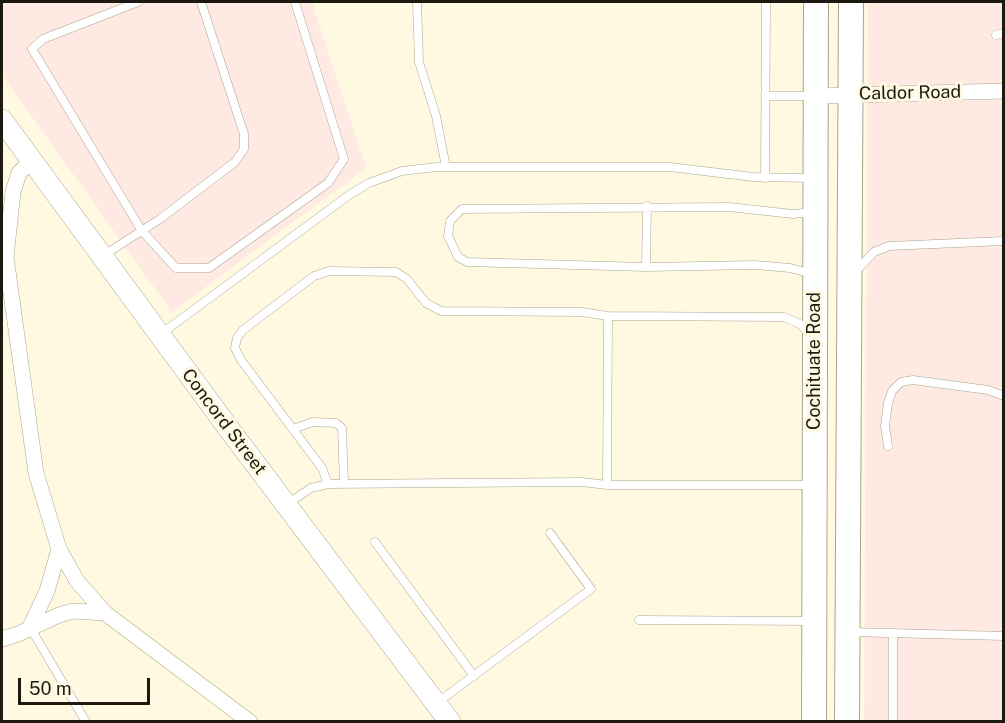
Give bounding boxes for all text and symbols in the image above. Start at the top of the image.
street label: Caldor Road [859,81,961,105]
street label: Cochituate Road [803,292,825,430]
street label: Concord Street [177,365,271,479]
scale bar [21,666,153,704]
text: 50 m [29,678,72,699]

